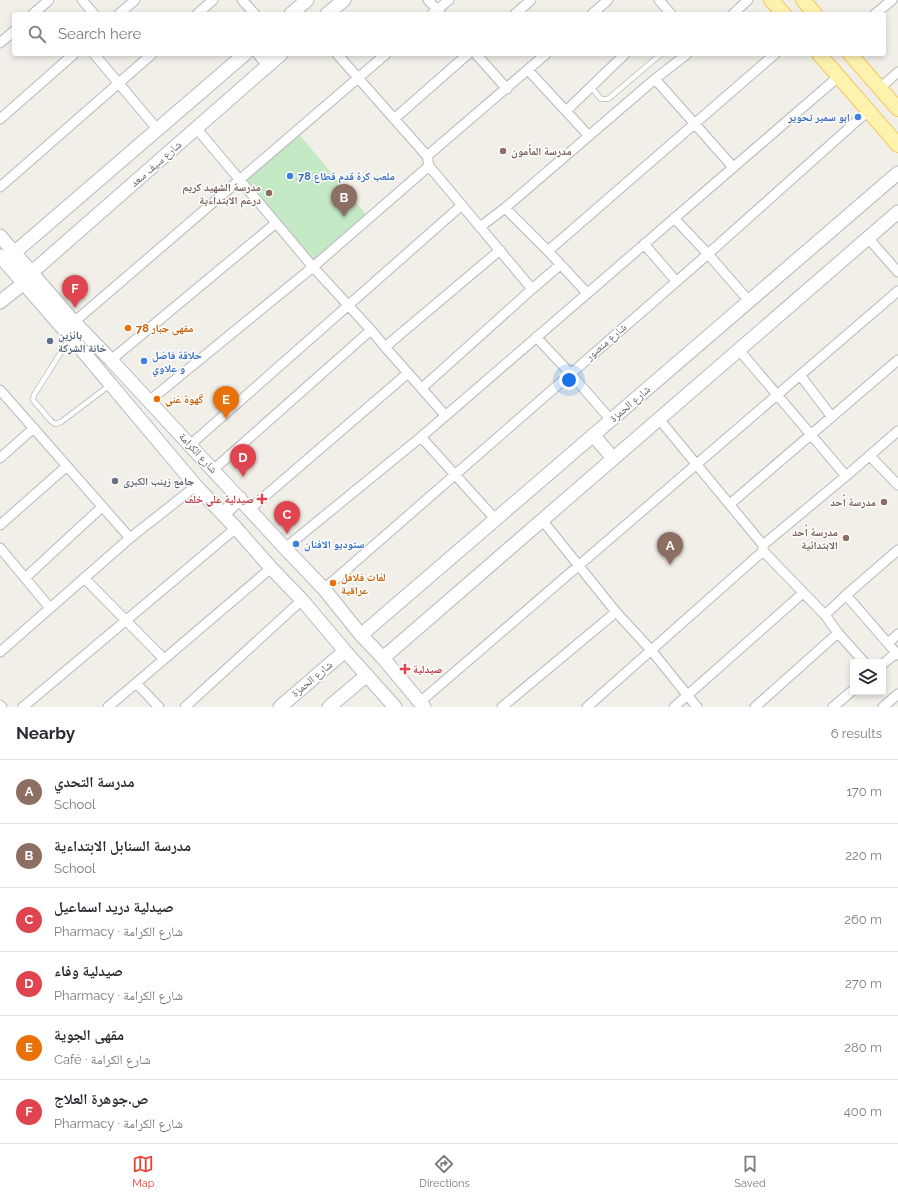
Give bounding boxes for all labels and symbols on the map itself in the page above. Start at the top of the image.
place label: ابو سمير تحوير [787,111,850,124]
marker: ابو سمير تحوير [853,112,863,122]
street label: شارع سيف سعد [128,138,184,190]
place label: مدرسة المأمون [511,144,572,159]
marker: مدرسة المأمون [498,146,508,156]
place label: ملعب كرة قدم قطاع 78 [298,170,395,184]
marker: ملعب كرة قدم قطاع 78 [285,171,295,181]
place label: مدرسة الشهيد كريم درعم الابتداءية [182,181,261,208]
pin: B [331,184,357,217]
marker: مدرسة الشهيد كريم درعم الابتداءية [264,188,274,198]
pin: F [62,275,88,308]
street label: شارع منصور [582,321,629,364]
place label: مقهى جبار 78 [136,322,193,336]
marker: مقهى جبار 78 [123,323,133,333]
place label: بانزين خانة الشركة [58,329,107,355]
marker: بانزين خانة الشركة [45,336,55,346]
place label: حلاقة فاضل و علاوي [152,349,202,376]
marker: حلاقة فاضل و علاوي [139,356,149,366]
your location [559,370,579,390]
street label: شارع الحمزة [607,383,653,425]
pin: E [213,386,239,419]
place label: گهوة غني [165,393,204,407]
marker: گهوة غني [152,394,162,404]
street label: شارع الكرامة [176,430,220,476]
pin: D [230,444,256,477]
place label: جامع زينب الكبرى [123,475,194,489]
marker: جامع زينب الكبرى [110,476,120,486]
place label: صيدلية علي خلف [184,493,254,507]
marker: صيدلية علي خلف [257,494,267,504]
place label: مدرسة أحد [830,494,876,509]
marker: مدرسة أحد [879,497,889,507]
pin: C [274,501,300,534]
place label: مدرسة أحد الابتدائية [792,524,838,552]
pin: A [657,532,683,565]
marker: مدرسة أحد الابتدائية [841,533,851,543]
place label: ستوديو الافنان [304,538,365,552]
marker: ستوديو الافنان [291,539,301,549]
place label: لفات فلافل عراقية [341,571,386,597]
marker: لفات فلافل عراقية [328,578,338,588]
street label: شارع الحمزة [289,658,335,700]
place label: صيدلية [413,663,443,676]
marker: صيدلية [400,664,410,674]

